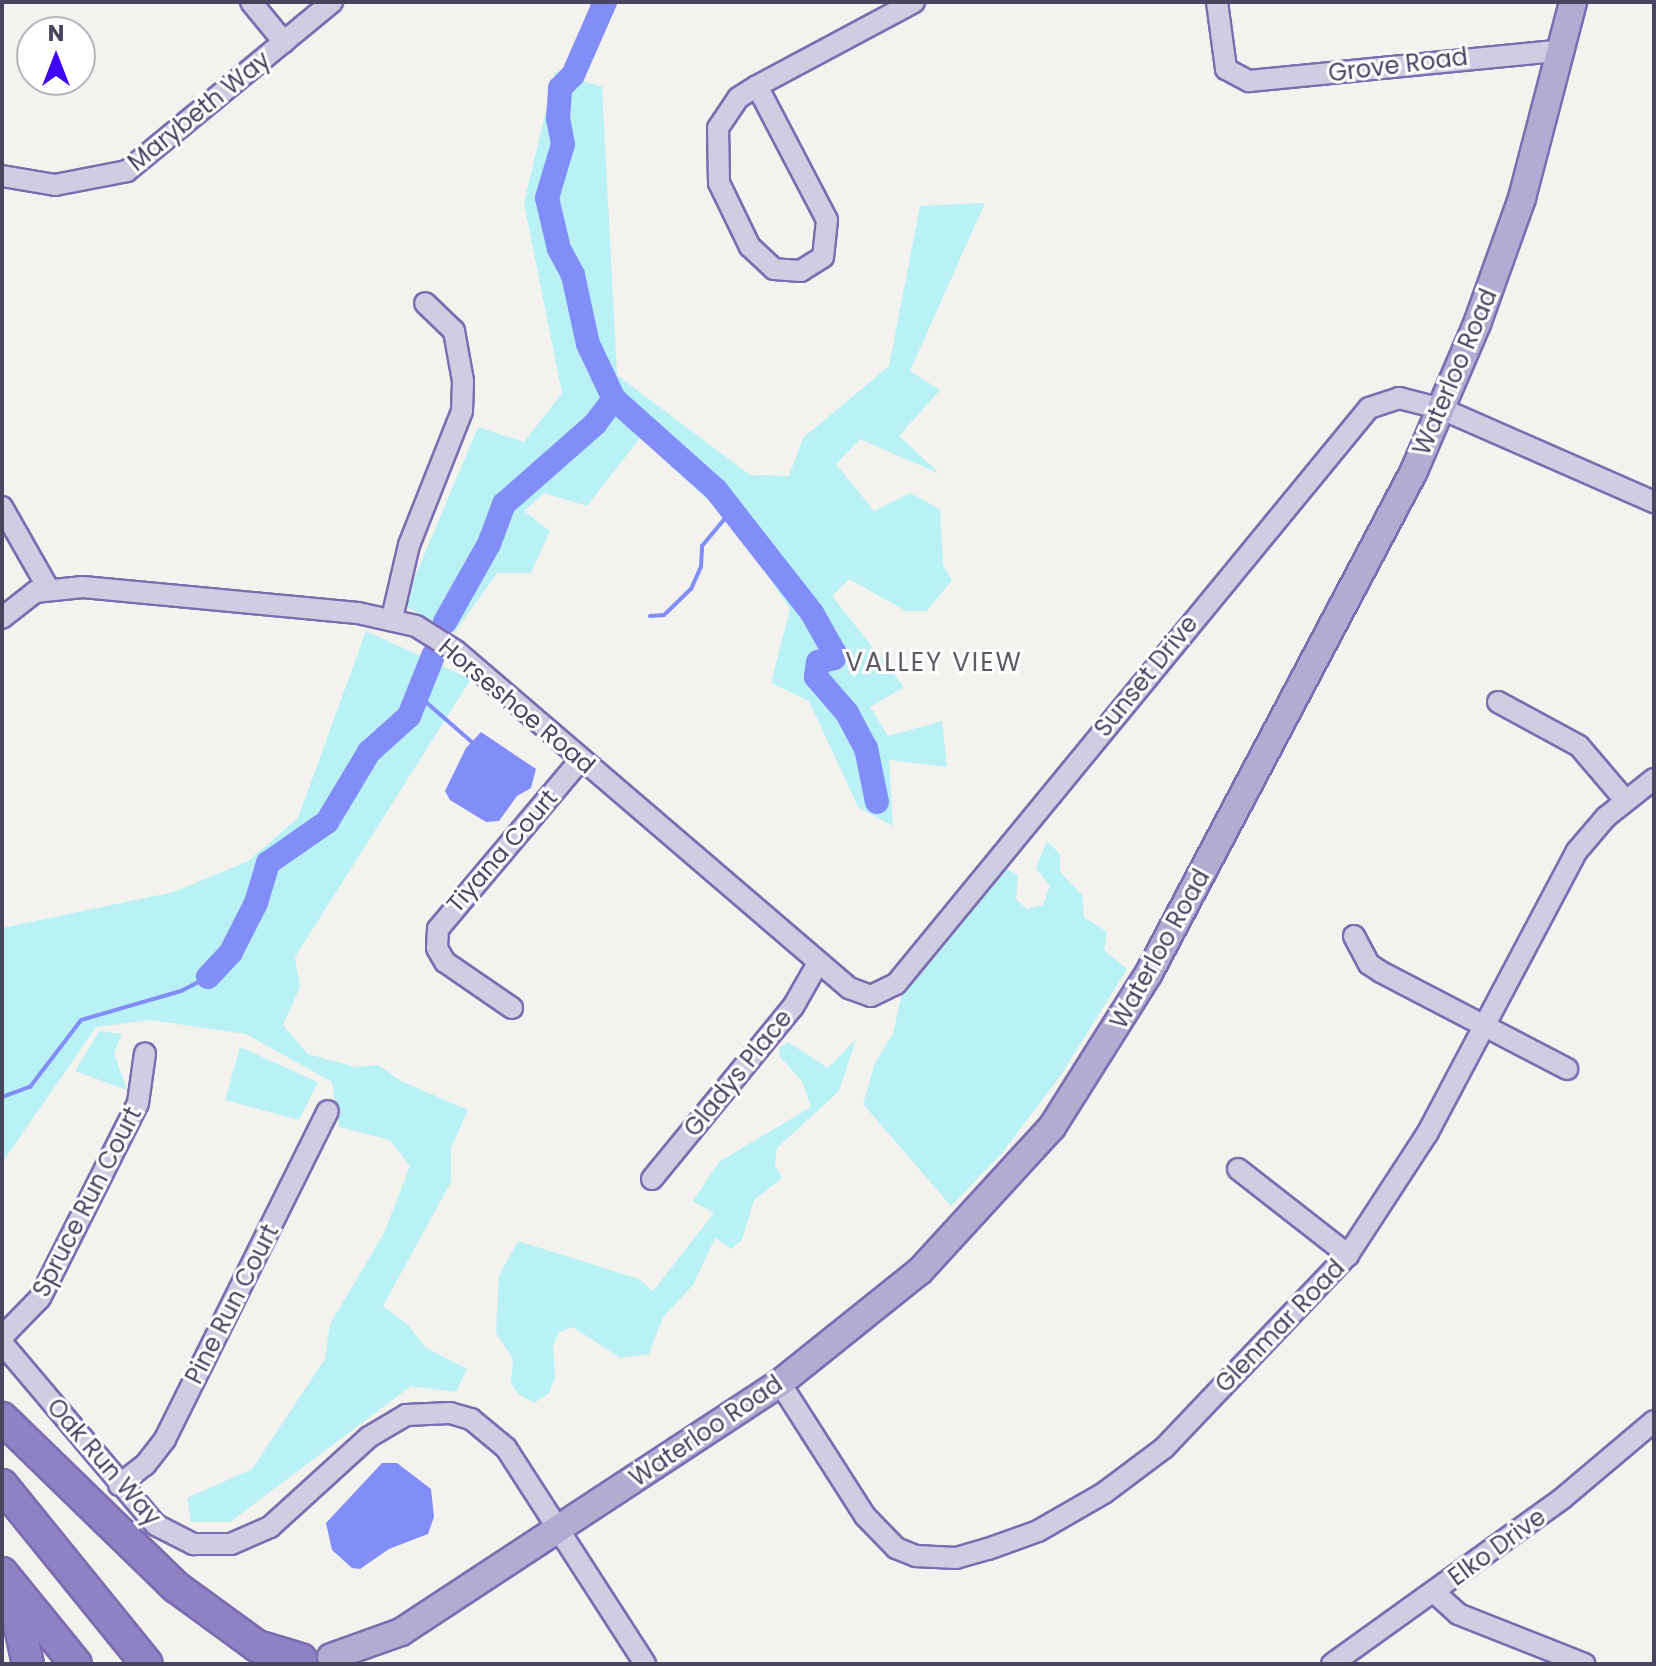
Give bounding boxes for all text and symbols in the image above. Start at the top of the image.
north arrow [16,16,96,96]
text: N [48,18,64,49]
street label: Grove Road [1327,42,1469,88]
street label: Marybeth Way [122,45,276,177]
street label: Waterloo Road [1407,285,1503,459]
street label: Sunset Drive [1088,610,1204,742]
street label: Horseshoe Road [433,632,601,780]
district label: VALLEY VIEW [845,647,1023,679]
street label: Tiyana Court [441,784,563,918]
street label: Waterloo Road [1104,864,1216,1034]
street label: Gladys Place [678,1004,798,1142]
street label: Spruce Run Court [27,1102,147,1302]
street label: Pine Run Court [179,1219,285,1389]
street label: Glenmar Road [1209,1254,1351,1398]
street label: Waterloo Road [624,1369,788,1493]
street label: Oak Run Way [41,1393,167,1531]
street label: Elko Drive [1443,1502,1551,1592]

